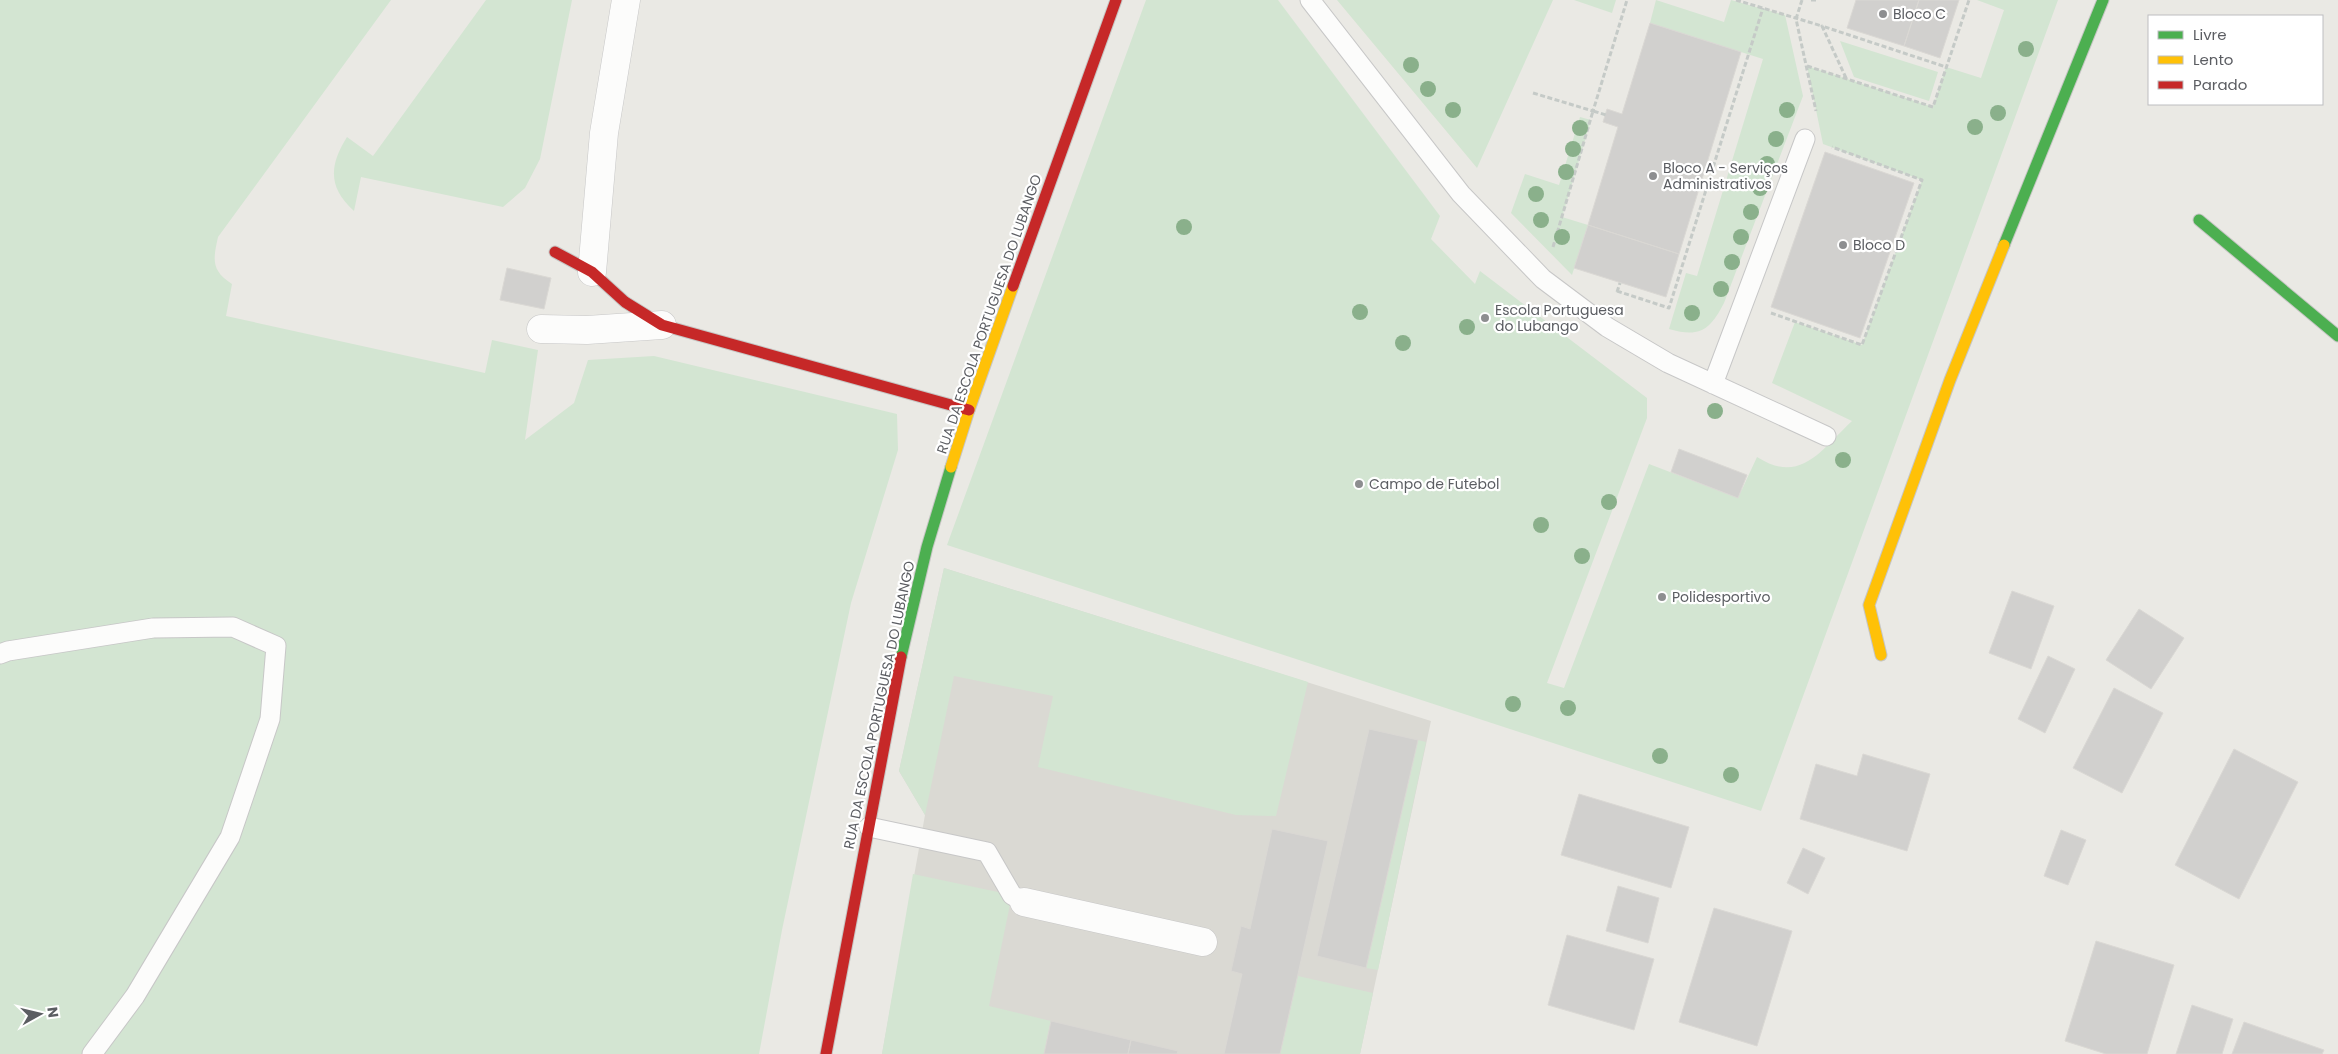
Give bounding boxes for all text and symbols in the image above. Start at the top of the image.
place label: Bloco C [1893,4,1946,24]
marker: Bloco C [1877,8,1889,20]
legend [2148,15,2323,105]
text: Livre [2193,24,2226,45]
text: Lento [2193,49,2233,70]
text: Parado [2193,74,2247,95]
place label: Bloco A - Serviços Administrativos [1663,158,1788,194]
marker: Bloco A - Serviços Administrativos [1647,170,1659,182]
street label: RUA DA ESCOLA PORTUGUESA DO LUBANGO [932,172,1046,456]
place label: Bloco D [1853,235,1905,255]
marker: Bloco D [1837,239,1849,251]
place label: Escola Portuguesa do Lubango [1495,300,1624,336]
marker: Escola Portuguesa do Lubango [1479,312,1491,324]
place label: Campo de Futebol [1369,474,1499,494]
marker: Campo de Futebol [1353,478,1365,490]
street label: RUA DA ESCOLA PORTUGUESA DO LUBANGO [839,559,919,851]
place label: Polidesportivo [1672,587,1770,607]
marker: Polidesportivo [1656,591,1668,603]
north arrow [15,989,65,1039]
text: N [42,1006,64,1019]

